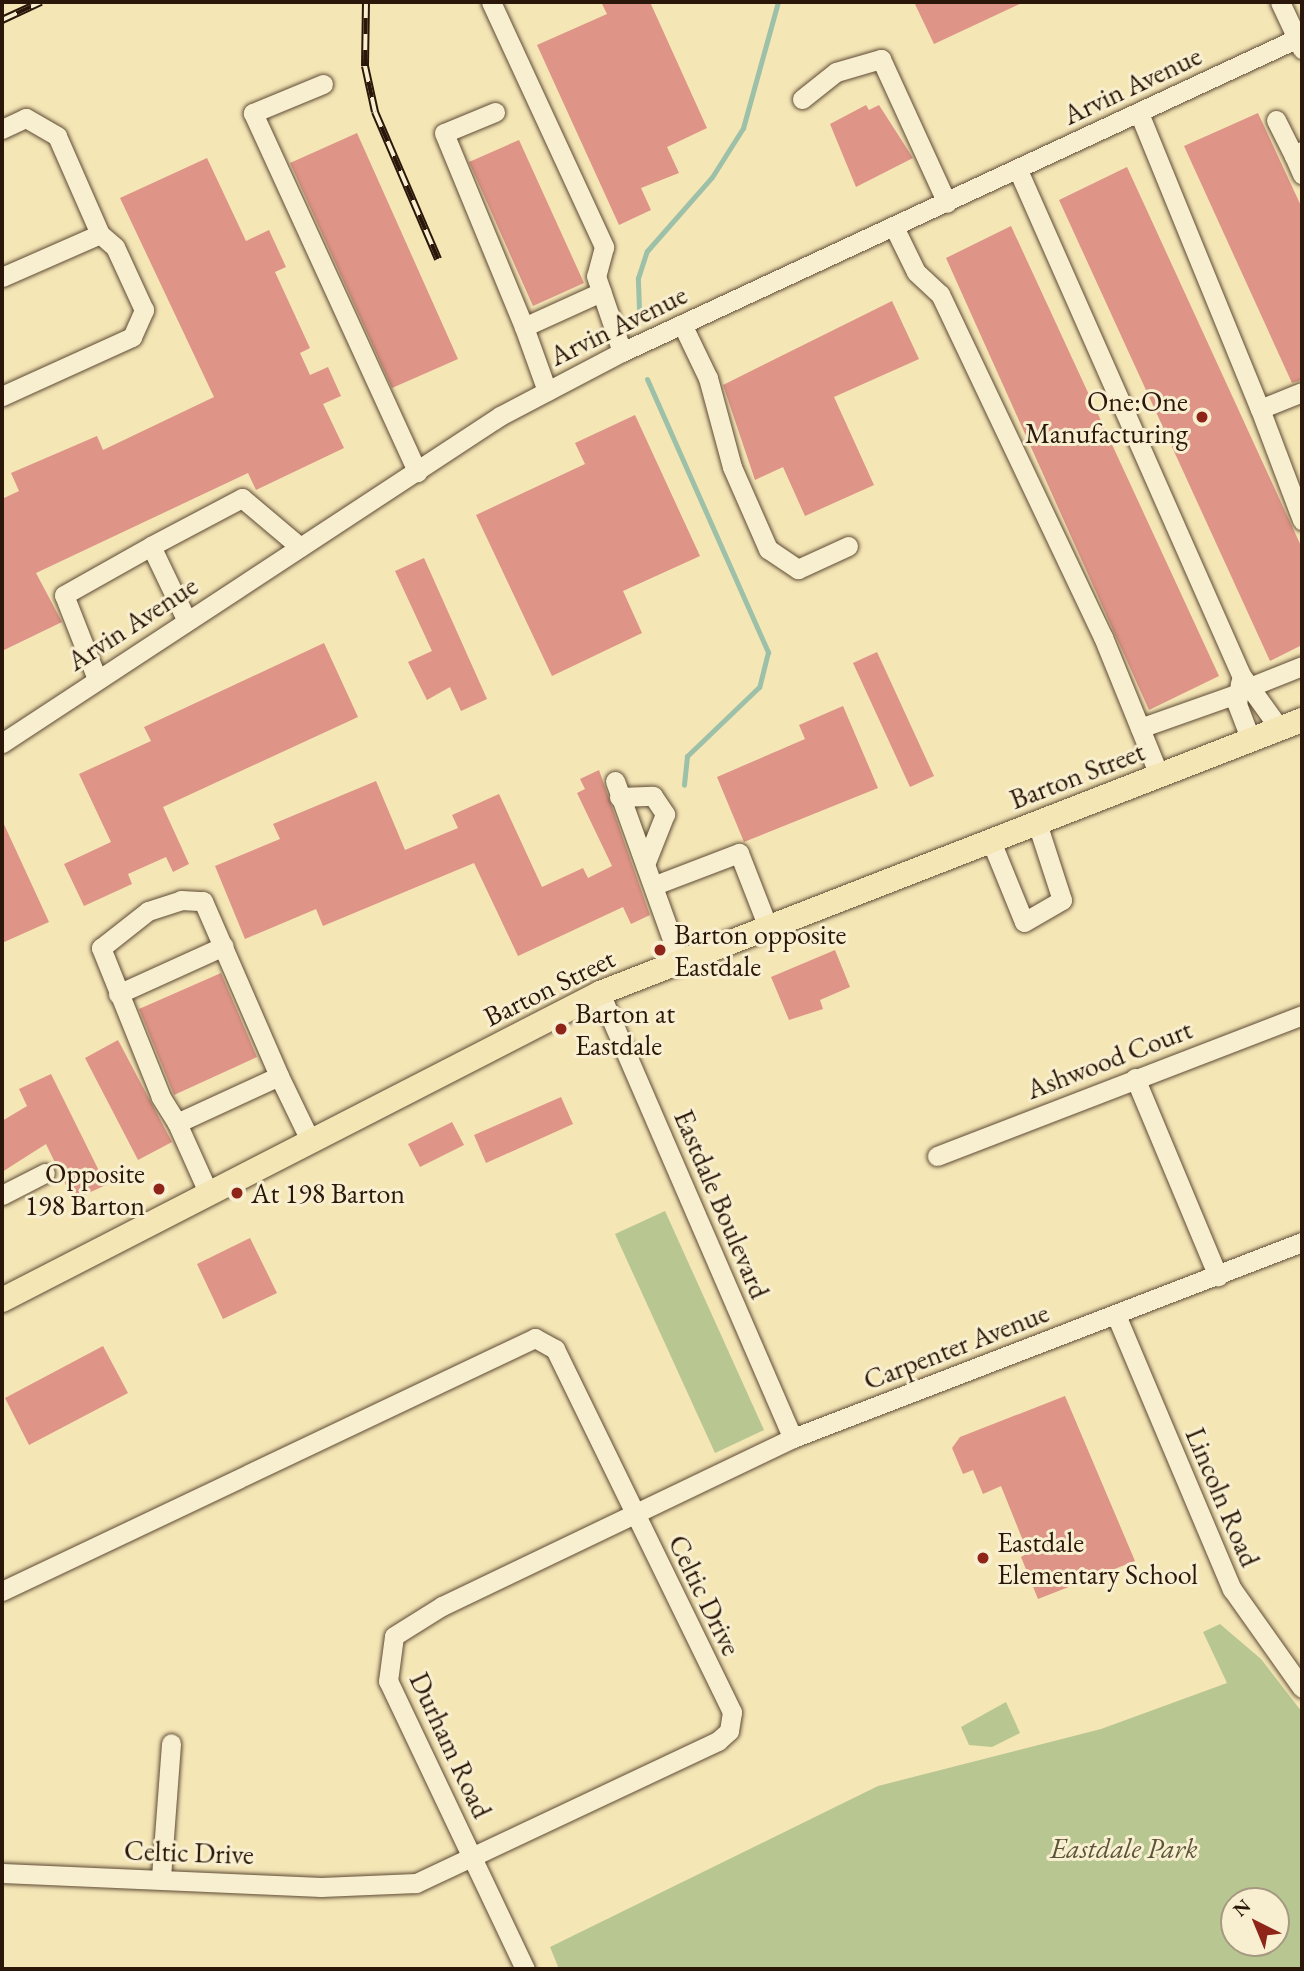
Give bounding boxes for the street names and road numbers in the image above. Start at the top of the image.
street label: Arvin Avenue [1058,38,1206,132]
street label: Arvin Avenue [544,277,692,373]
street label: Arvin Avenue [61,568,203,678]
street label: Barton Street [1005,734,1149,816]
street label: Barton Street [478,941,620,1033]
street label: Ashwood Court [1021,1012,1197,1106]
street label: Eastdale Boulevard [667,1105,777,1303]
street label: Carpenter Avenue [859,1295,1053,1397]
street label: Lincoln Road [1179,1422,1267,1572]
street label: Celtic Drive [661,1529,749,1661]
street label: Durham Road [403,1667,499,1823]
street label: Celtic Drive [123,1833,255,1871]

